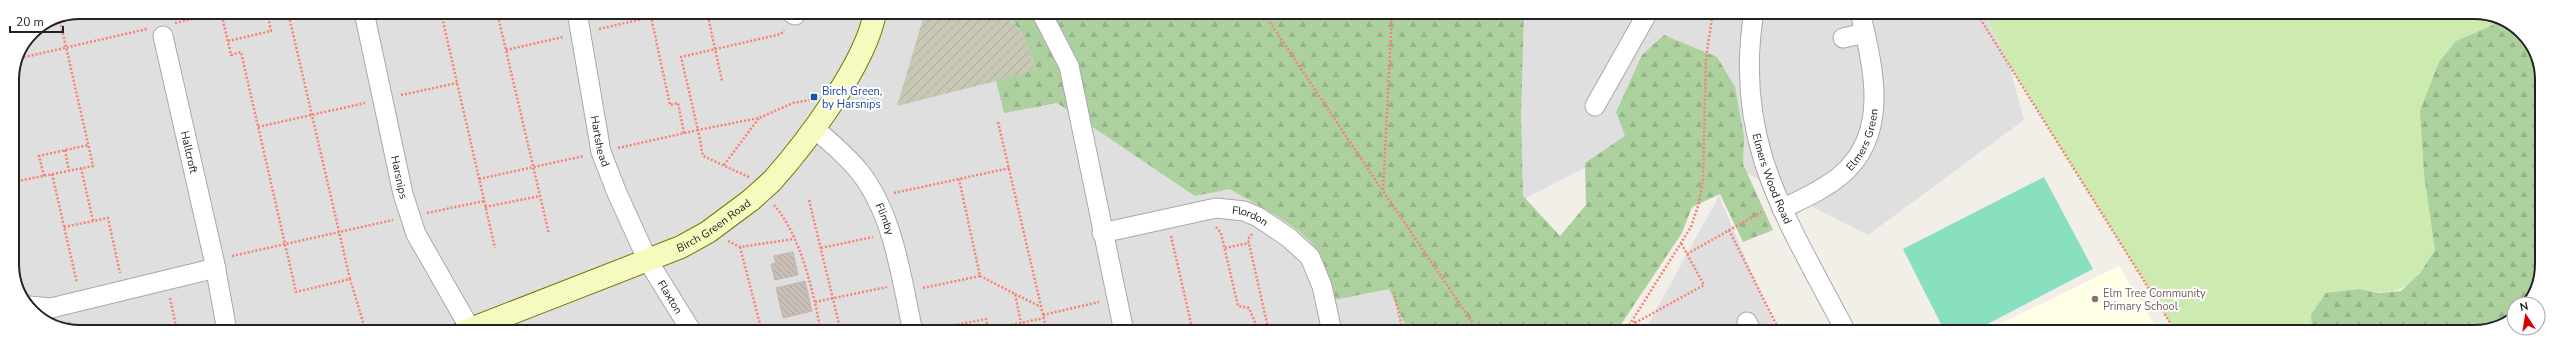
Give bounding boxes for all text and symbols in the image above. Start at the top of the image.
scale bar [10,8,63,34]
text: 20 m [16,14,44,30]
place label: Birch Green, by Harsnips [822,84,882,112]
marker: Birch Green, by Harsnips [809,92,819,102]
street label: Elmers Green [1842,108,1881,174]
street label: Hartshead [587,114,613,169]
street label: Hallcroft [177,129,202,175]
street label: Elmers Wood Road [1749,132,1796,226]
street label: Harsnips [387,154,412,201]
street label: Birch Green Road [674,195,754,255]
street label: Flimby [872,200,898,237]
street label: Flordon [1231,202,1271,229]
street label: Flaxton [654,277,686,317]
place label: Elm Tree Community Primary School [2103,286,2206,314]
marker: Elm Tree Community Primary School [2090,294,2100,304]
north arrow [2506,296,2546,336]
text: N [2518,299,2530,315]

